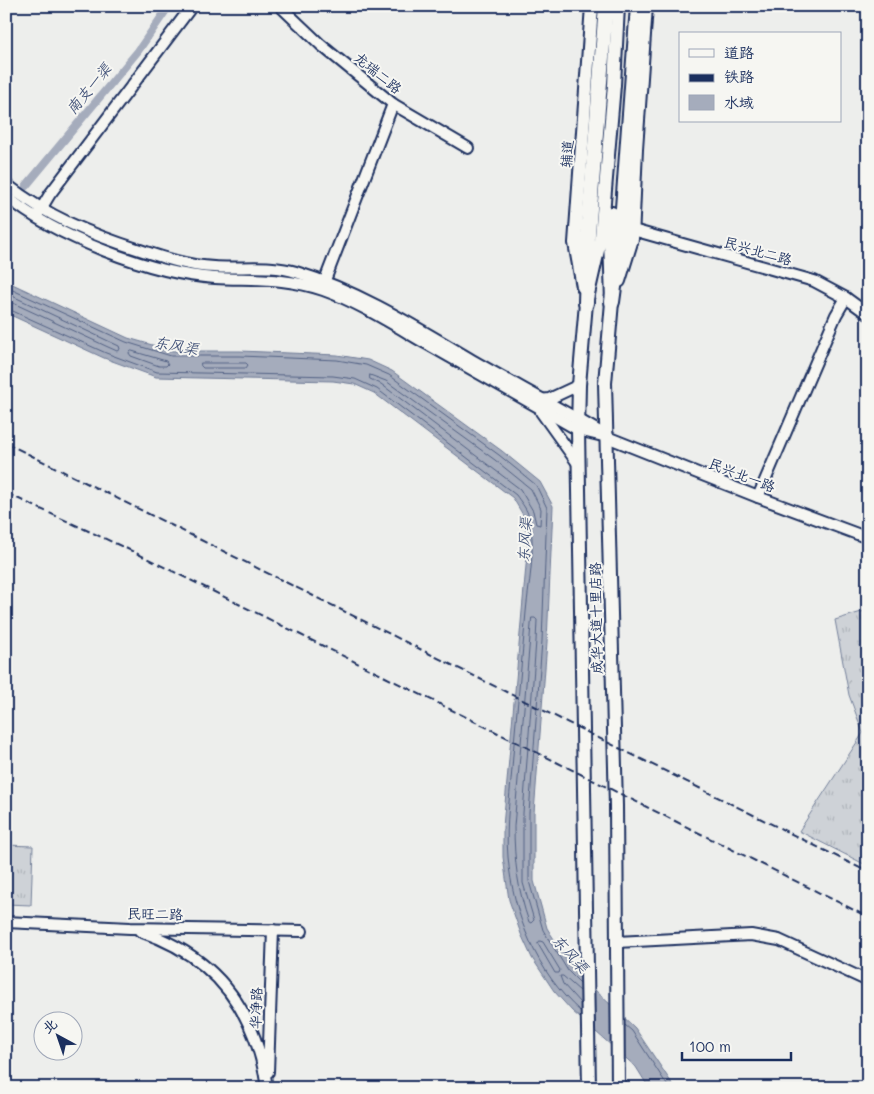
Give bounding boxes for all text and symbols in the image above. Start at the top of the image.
legend [679,32,842,122]
text: 道路 [724,42,754,62]
street label: 龙瑞二路 [351,48,406,98]
water label: 南支一渠 [61,57,116,118]
text: 铁路 [724,66,754,86]
text: 水域 [724,92,754,112]
street label: 辅道 [556,139,577,169]
street label: 民兴北二路 [722,232,794,269]
water label: 东风渠 [152,331,202,359]
street label: 民兴北一路 [706,453,778,496]
water label: 东风渠 [513,515,535,563]
street label: 成华大道十里店路 [585,562,606,674]
street label: 民旺二路 [127,904,183,923]
water label: 东风渠 [548,930,595,978]
street label: 华净路 [245,987,266,1029]
north arrow [32,1012,82,1062]
text: 北 [38,1014,61,1037]
scale bar [682,1029,790,1061]
text: 100 m [689,1036,731,1056]

